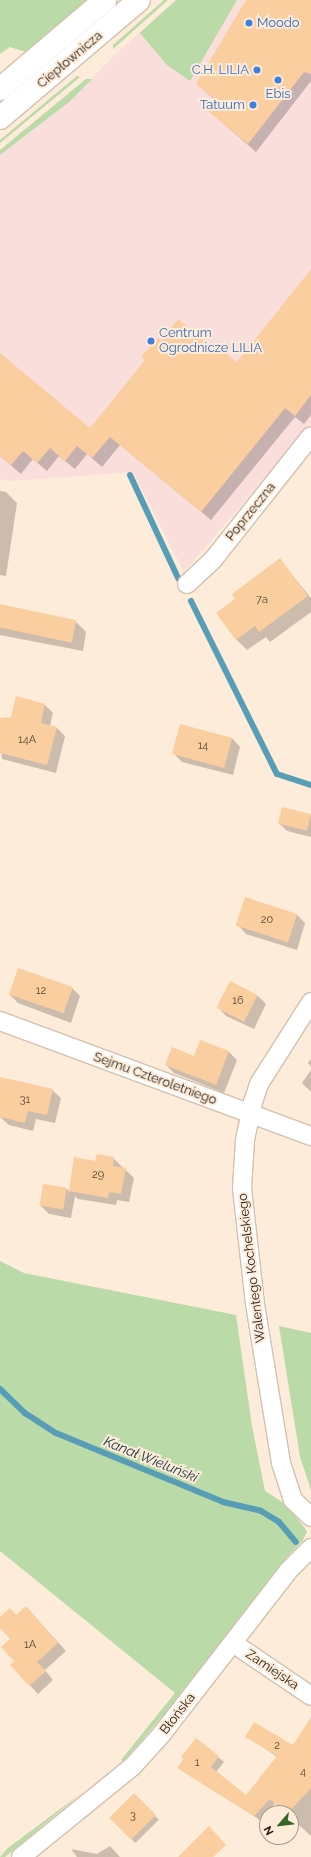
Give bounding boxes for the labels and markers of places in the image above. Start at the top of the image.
place label: Moodo [257,15,300,31]
marker: Moodo [244,18,254,28]
place label: C.H. LILIA [192,62,249,78]
marker: C.H. LILIA [252,65,262,75]
marker: Ebis [273,75,283,85]
place label: Ebis [265,86,291,102]
place label: Tatuum [200,97,245,113]
marker: Tatuum [248,100,258,110]
place label: Centrum Ogrodnicze LILIA [159,326,262,357]
marker: Centrum Ogrodnicze LILIA [146,336,156,346]

